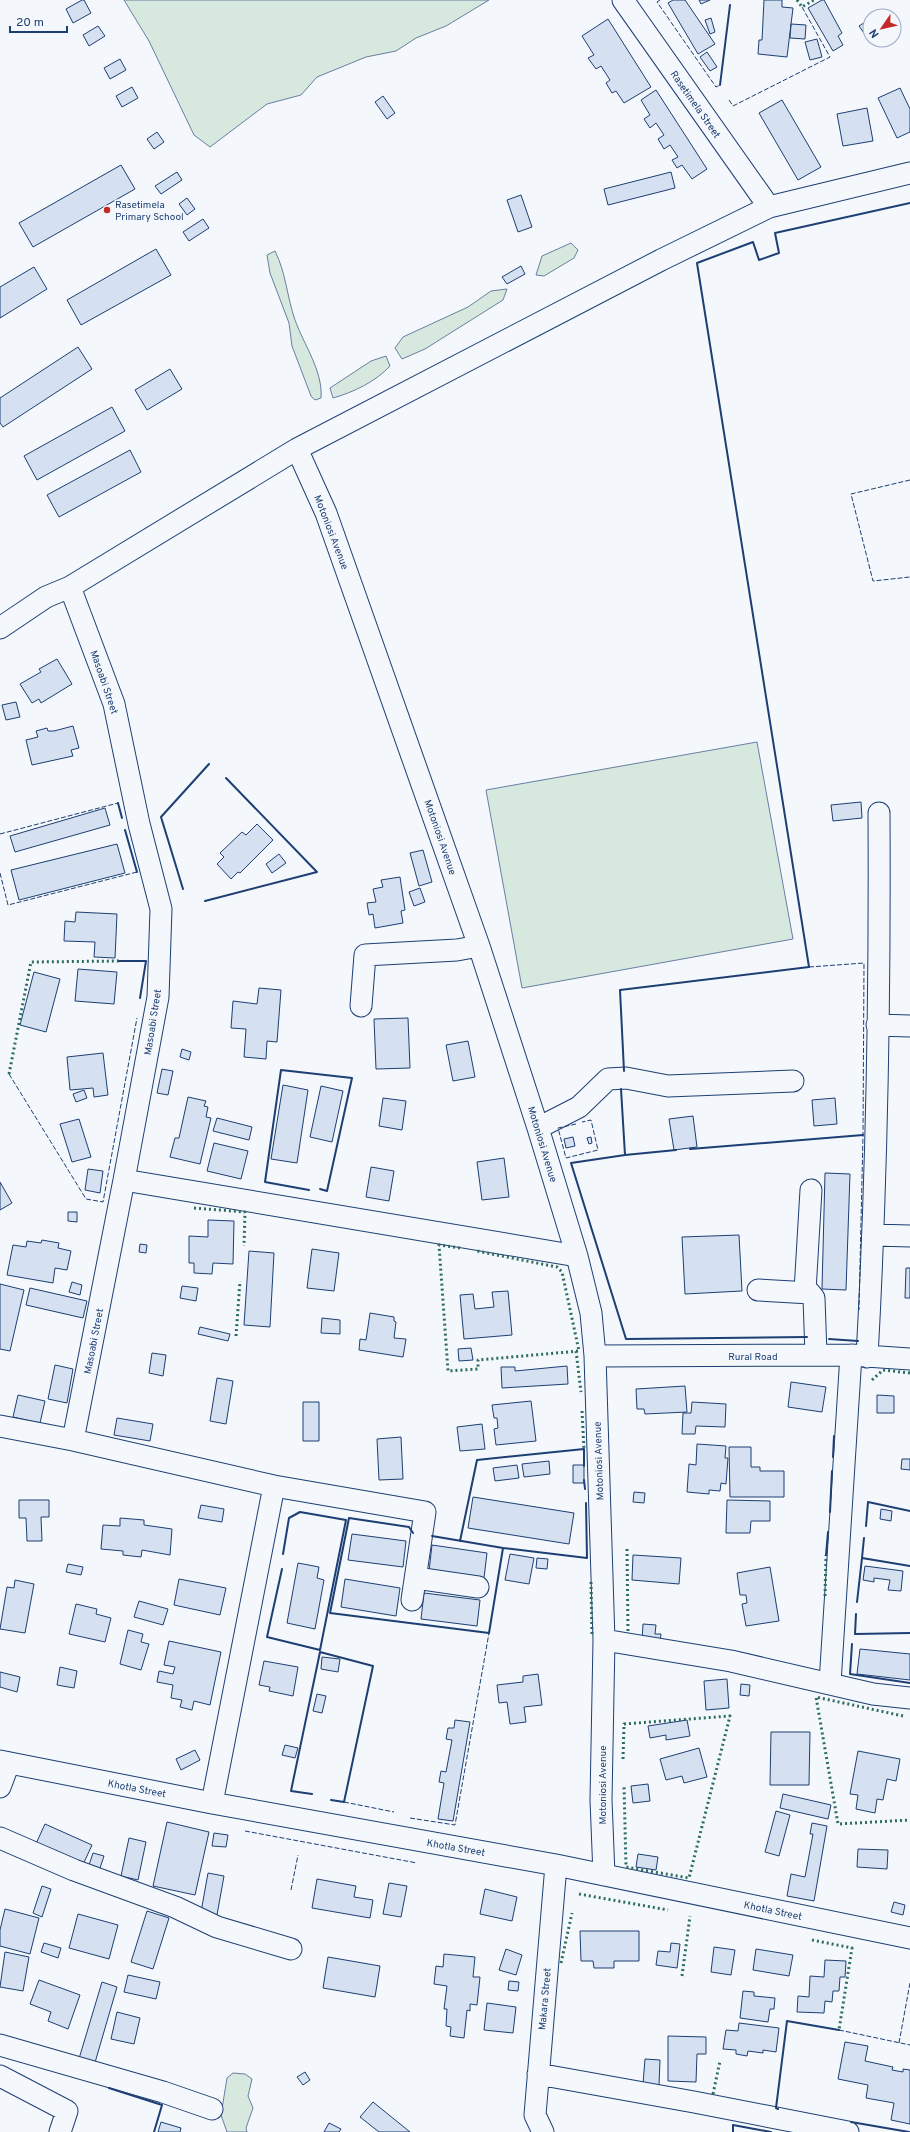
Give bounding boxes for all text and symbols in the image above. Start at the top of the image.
scale bar [10,8,67,34]
north arrow [862,8,902,48]
text: 20 m [16,15,44,31]
text: N [867,26,883,40]
street label: Rasetimela Street [667,69,723,141]
place label: Rasetimela Primary School [115,199,184,224]
marker: Rasetimela Primary School [102,205,112,215]
street label: Motoniosi Avenue [310,493,351,572]
street label: Masoabi Street [87,649,121,716]
street label: Motoniosi Avenue [421,798,459,877]
street label: Masoabi Street [142,988,165,1056]
street label: Motoniosi Avenue [524,1105,559,1184]
street label: Masoabi Street [82,1307,107,1375]
street label: Rural Road [728,1351,778,1364]
street label: Motoniosi Avenue [592,1421,607,1501]
street label: Motoniosi Avenue [597,1745,610,1825]
street label: Khotla Street [106,1777,167,1802]
street label: Khotla Street [425,1837,486,1860]
street label: Khotla Street [742,1899,803,1924]
street label: Makara Street [536,1967,555,2031]

